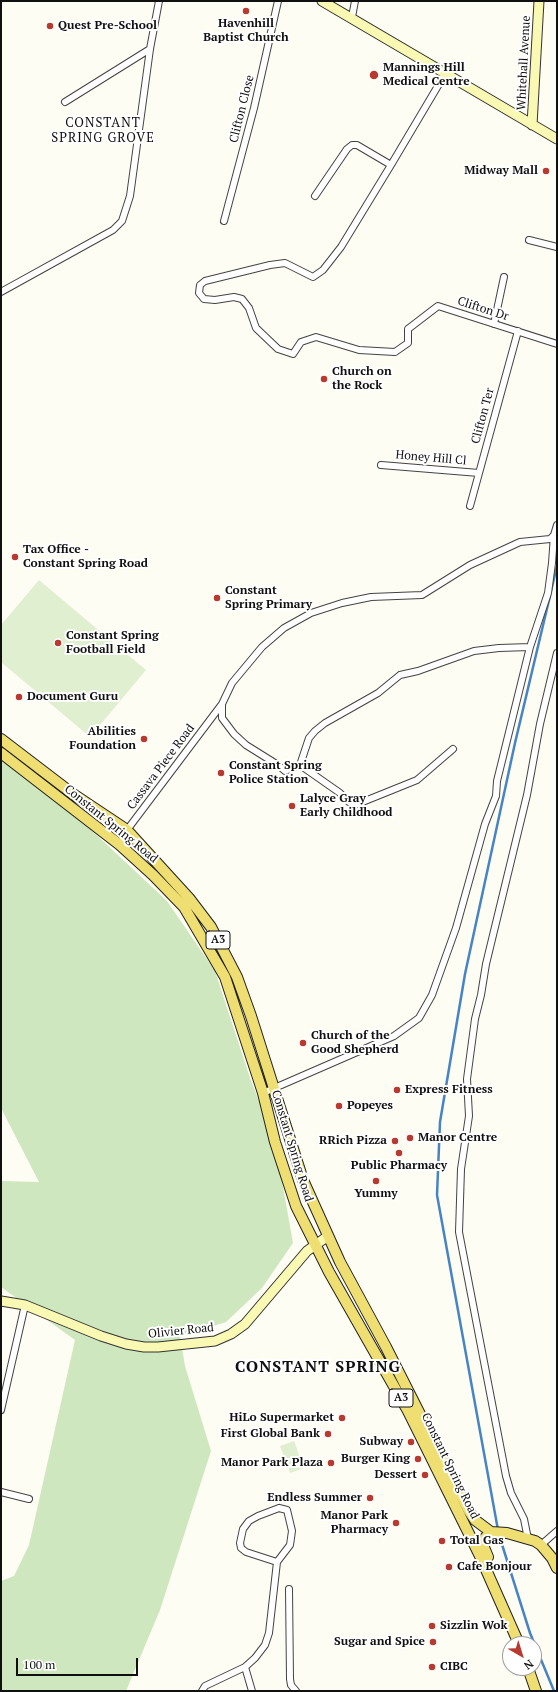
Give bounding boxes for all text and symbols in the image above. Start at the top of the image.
marker: Havenhill Baptist Church [241,6,251,16]
street label: Whitehall Avenue [514,15,534,111]
place label: Havenhill Baptist Church [203,17,289,45]
place label: Quest Pre-School [58,19,157,33]
marker: Quest Pre-School [45,21,55,31]
place label: Mannings Hill Medical Centre [383,61,470,89]
marker: Mannings Hill Medical Centre [368,69,380,81]
street label: Clifton Close [227,74,257,144]
district label: CONSTANT SPRING GROVE [51,115,155,146]
place label: Midway Mall [464,164,538,178]
marker: Midway Mall [541,166,551,176]
street label: Clifton Dr [455,294,511,324]
place label: Church on the Rock [332,365,392,393]
marker: Church on the Rock [319,374,329,384]
street label: Clifton Ter [469,386,497,446]
street label: Honey Hill Cl [395,448,467,468]
place label: Tax Office - Constant Spring Road [23,543,148,571]
marker: Tax Office - Constant Spring Road [10,552,20,562]
place label: Constant Spring Primary [225,584,312,612]
marker: Constant Spring Primary [212,593,222,603]
place label: Constant Spring Football Field [66,629,159,657]
marker: Constant Spring Football Field [53,638,63,648]
place label: Document Guru [27,690,118,704]
marker: Document Guru [14,692,24,702]
street label: Cassava Piece Road [124,721,198,813]
place label: Abilities Foundation [69,725,136,753]
marker: Abilities Foundation [139,734,149,744]
place label: Constant Spring Police Station [229,759,322,787]
marker: Constant Spring Police Station [216,768,226,778]
street label: Constant Spring Road [61,782,161,866]
place label: Lalyce Gray Early Childhood [300,792,392,820]
marker: Lalyce Gray Early Childhood [287,801,297,811]
road number: A3 [206,931,230,949]
place label: Church of the Good Shepherd [311,1029,399,1057]
marker: Church of the Good Shepherd [298,1038,308,1048]
place label: Express Fitness [405,1083,493,1097]
marker: Express Fitness [392,1085,402,1095]
street label: Constant Spring Road [268,1088,316,1204]
place label: Popeyes [347,1099,393,1113]
marker: Popeyes [334,1101,344,1111]
place label: Manor Centre [418,1131,497,1145]
marker: Manor Centre [405,1133,415,1143]
place label: RRich Pizza [319,1134,387,1148]
marker: RRich Pizza [390,1136,400,1146]
marker: Public Pharmacy [394,1148,404,1158]
place label: Public Pharmacy [351,1159,447,1173]
marker: Yummy [371,1176,381,1186]
place label: Yummy [354,1187,398,1201]
street label: Olivier Road [147,1320,215,1342]
district label: CONSTANT SPRING [235,1357,401,1377]
road number: A3 [389,1389,413,1407]
place label: HiLo Supermarket [229,1411,334,1425]
street label: Constant Spring Road [418,1411,482,1521]
marker: HiLo Supermarket [337,1413,347,1423]
place label: First Global Bank [221,1427,320,1441]
marker: First Global Bank [323,1429,333,1439]
place label: Subway [360,1435,403,1449]
marker: Subway [406,1437,416,1447]
place label: Burger King [341,1452,410,1466]
marker: Burger King [413,1454,423,1464]
place label: Manor Park Plaza [221,1456,323,1470]
marker: Manor Park Plaza [326,1458,336,1468]
place label: Dessert [374,1468,417,1482]
marker: Dessert [420,1470,430,1480]
place label: Endless Summer [267,1491,362,1505]
marker: Endless Summer [365,1493,375,1503]
place label: Manor Park Pharmacy [320,1509,388,1537]
marker: Manor Park Pharmacy [391,1518,401,1528]
place label: Total Gas [450,1534,504,1548]
marker: Total Gas [437,1536,447,1546]
place label: Cafe Bonjour [457,1560,532,1574]
marker: Cafe Bonjour [444,1562,454,1572]
place label: Sizzlin Wok [440,1619,507,1633]
marker: Sizzlin Wok [427,1621,437,1631]
place label: Sugar and Spice [334,1635,425,1649]
north arrow [502,1636,542,1676]
marker: Sugar and Spice [428,1637,438,1647]
scale bar [18,1650,140,1676]
text: 100 m [23,1657,55,1672]
text: N [521,1657,536,1673]
place label: CIBC [440,1660,468,1674]
marker: CIBC [427,1662,437,1672]

